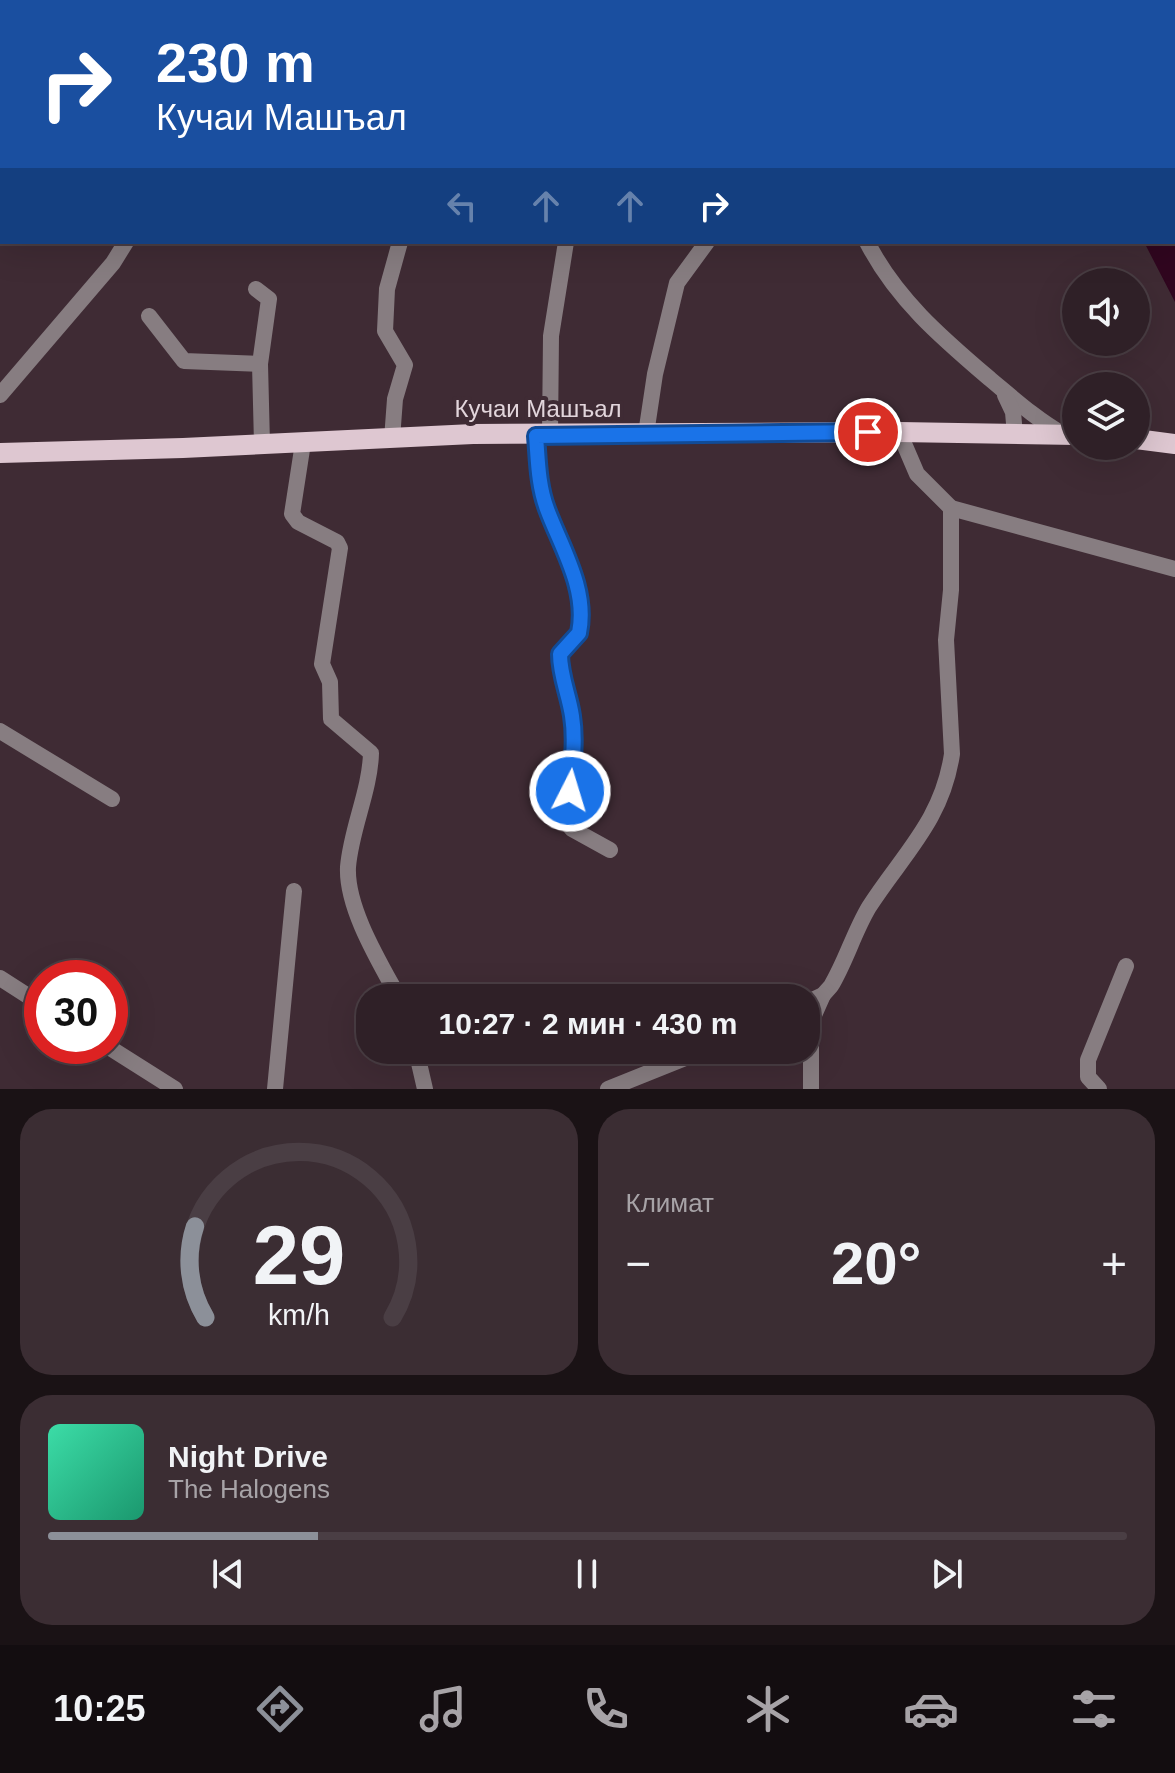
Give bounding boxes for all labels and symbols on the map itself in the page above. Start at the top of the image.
street label: Кучаи Машъал [454,395,622,422]
pin [834,398,902,466]
position arrow [528,749,612,833]
speed limit sign: 30 [24,960,128,1064]

